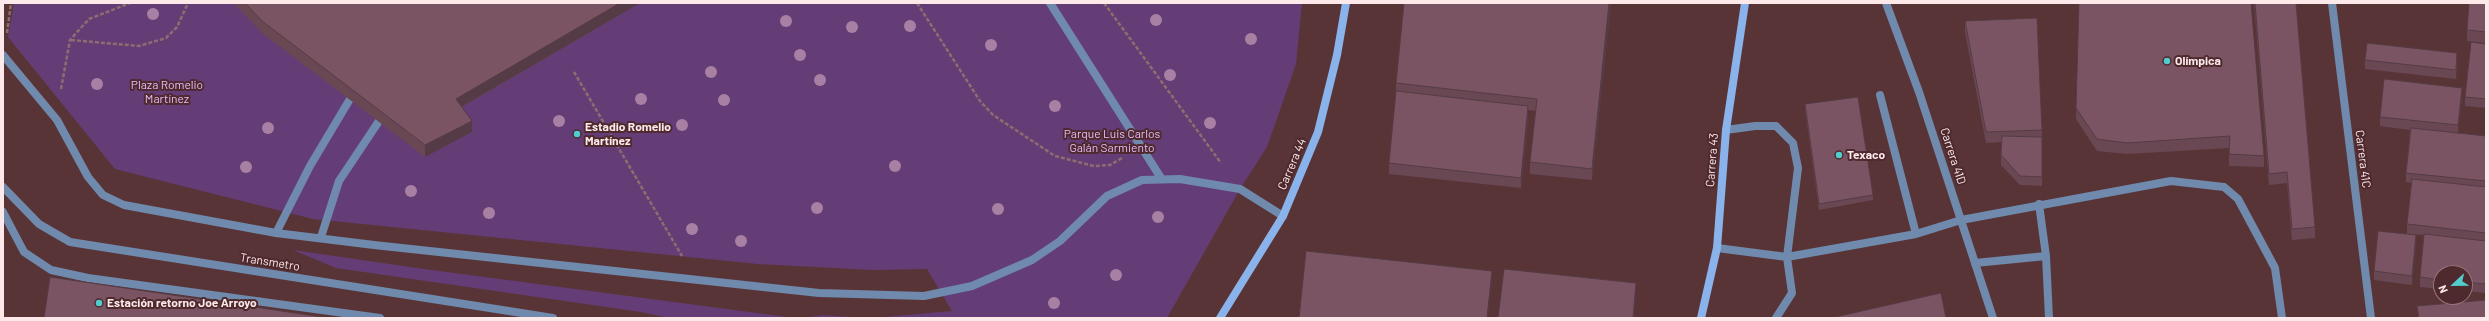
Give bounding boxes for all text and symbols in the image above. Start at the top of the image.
place label: Olímpica [2175,54,2221,68]
marker: Olímpica [2162,56,2172,66]
park label: Plaza Romelio Martínez [131,78,203,106]
place label: Estadio Romelio Martínez [585,120,671,148]
street label: Carrera 41D [1937,126,1969,186]
park label: Parque Luis Carlos Galán Sarmiento [1064,127,1160,155]
marker: Estadio Romelio Martínez [572,129,582,139]
street label: Carrera 41C [2352,129,2374,189]
street label: Carrera 43 [1703,133,1721,187]
street label: Carrera 44 [1275,136,1309,192]
place label: Texaco [1847,148,1885,162]
marker: Texaco [1834,150,1844,160]
street label: Transmetro [239,250,301,274]
north arrow [2433,265,2473,305]
text: N [2435,283,2450,295]
place label: Estación retorno Joe Arroyo [107,296,257,310]
marker: Estación retorno Joe Arroyo [94,298,104,308]

